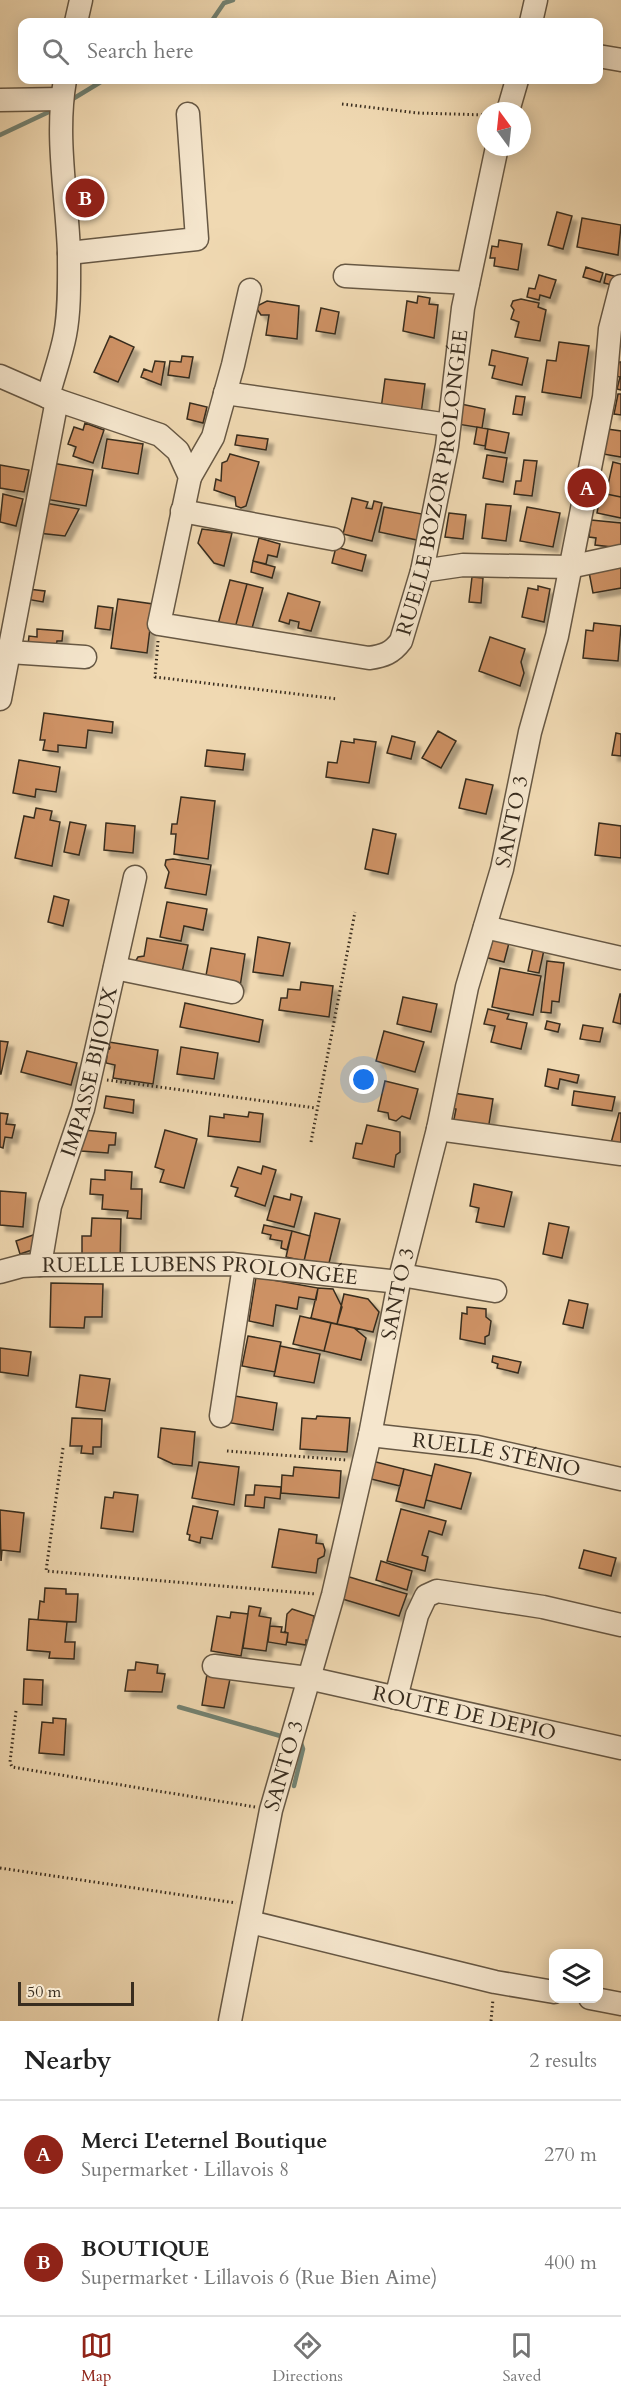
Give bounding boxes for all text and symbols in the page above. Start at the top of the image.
search box [18,18,603,84]
icon: search [39,35,72,68]
text: Search here [87,36,194,66]
north arrow [477,102,531,156]
pin: B [66,176,104,220]
street label: RUELLE BOZOR PROLONGÉE [389,328,475,639]
pin: A [568,466,606,510]
street label: SANTO 3 [488,773,535,870]
street label: IMPASSE BIJOUX [53,983,125,1161]
your location [349,1065,378,1094]
street label: SANTO 3 [374,1244,422,1342]
street label: RUELLE LUBENS PROLONGÉE [42,1249,359,1292]
street label: RUELLE STÉNIO [411,1425,583,1484]
street label: ROUTE DE DEPIO [370,1678,559,1748]
street label: SANTO 3 [257,1717,311,1815]
map controls [549,1949,603,2003]
button: layers [549,1949,603,2003]
scale bar [18,1979,134,2006]
text: 50 m [27,1981,61,2003]
text: Nearby [24,2043,112,2078]
text: 2 results [529,2047,597,2074]
text: Merci L'eternel Boutique [81,2126,328,2156]
text: A [36,2141,51,2168]
text: 270 m [544,2141,597,2168]
text: Supermarket · Lillavois 8 [81,2156,289,2183]
text: BOUTIQUE [81,2234,209,2264]
text: B [36,2249,51,2276]
text: 400 m [544,2249,597,2276]
text: Supermarket · Lillavois 6 (Rue Bien Aime) [81,2264,437,2291]
tab: Map [80,2329,113,2387]
tab: Directions [272,2329,343,2387]
tab: Saved [502,2329,541,2387]

